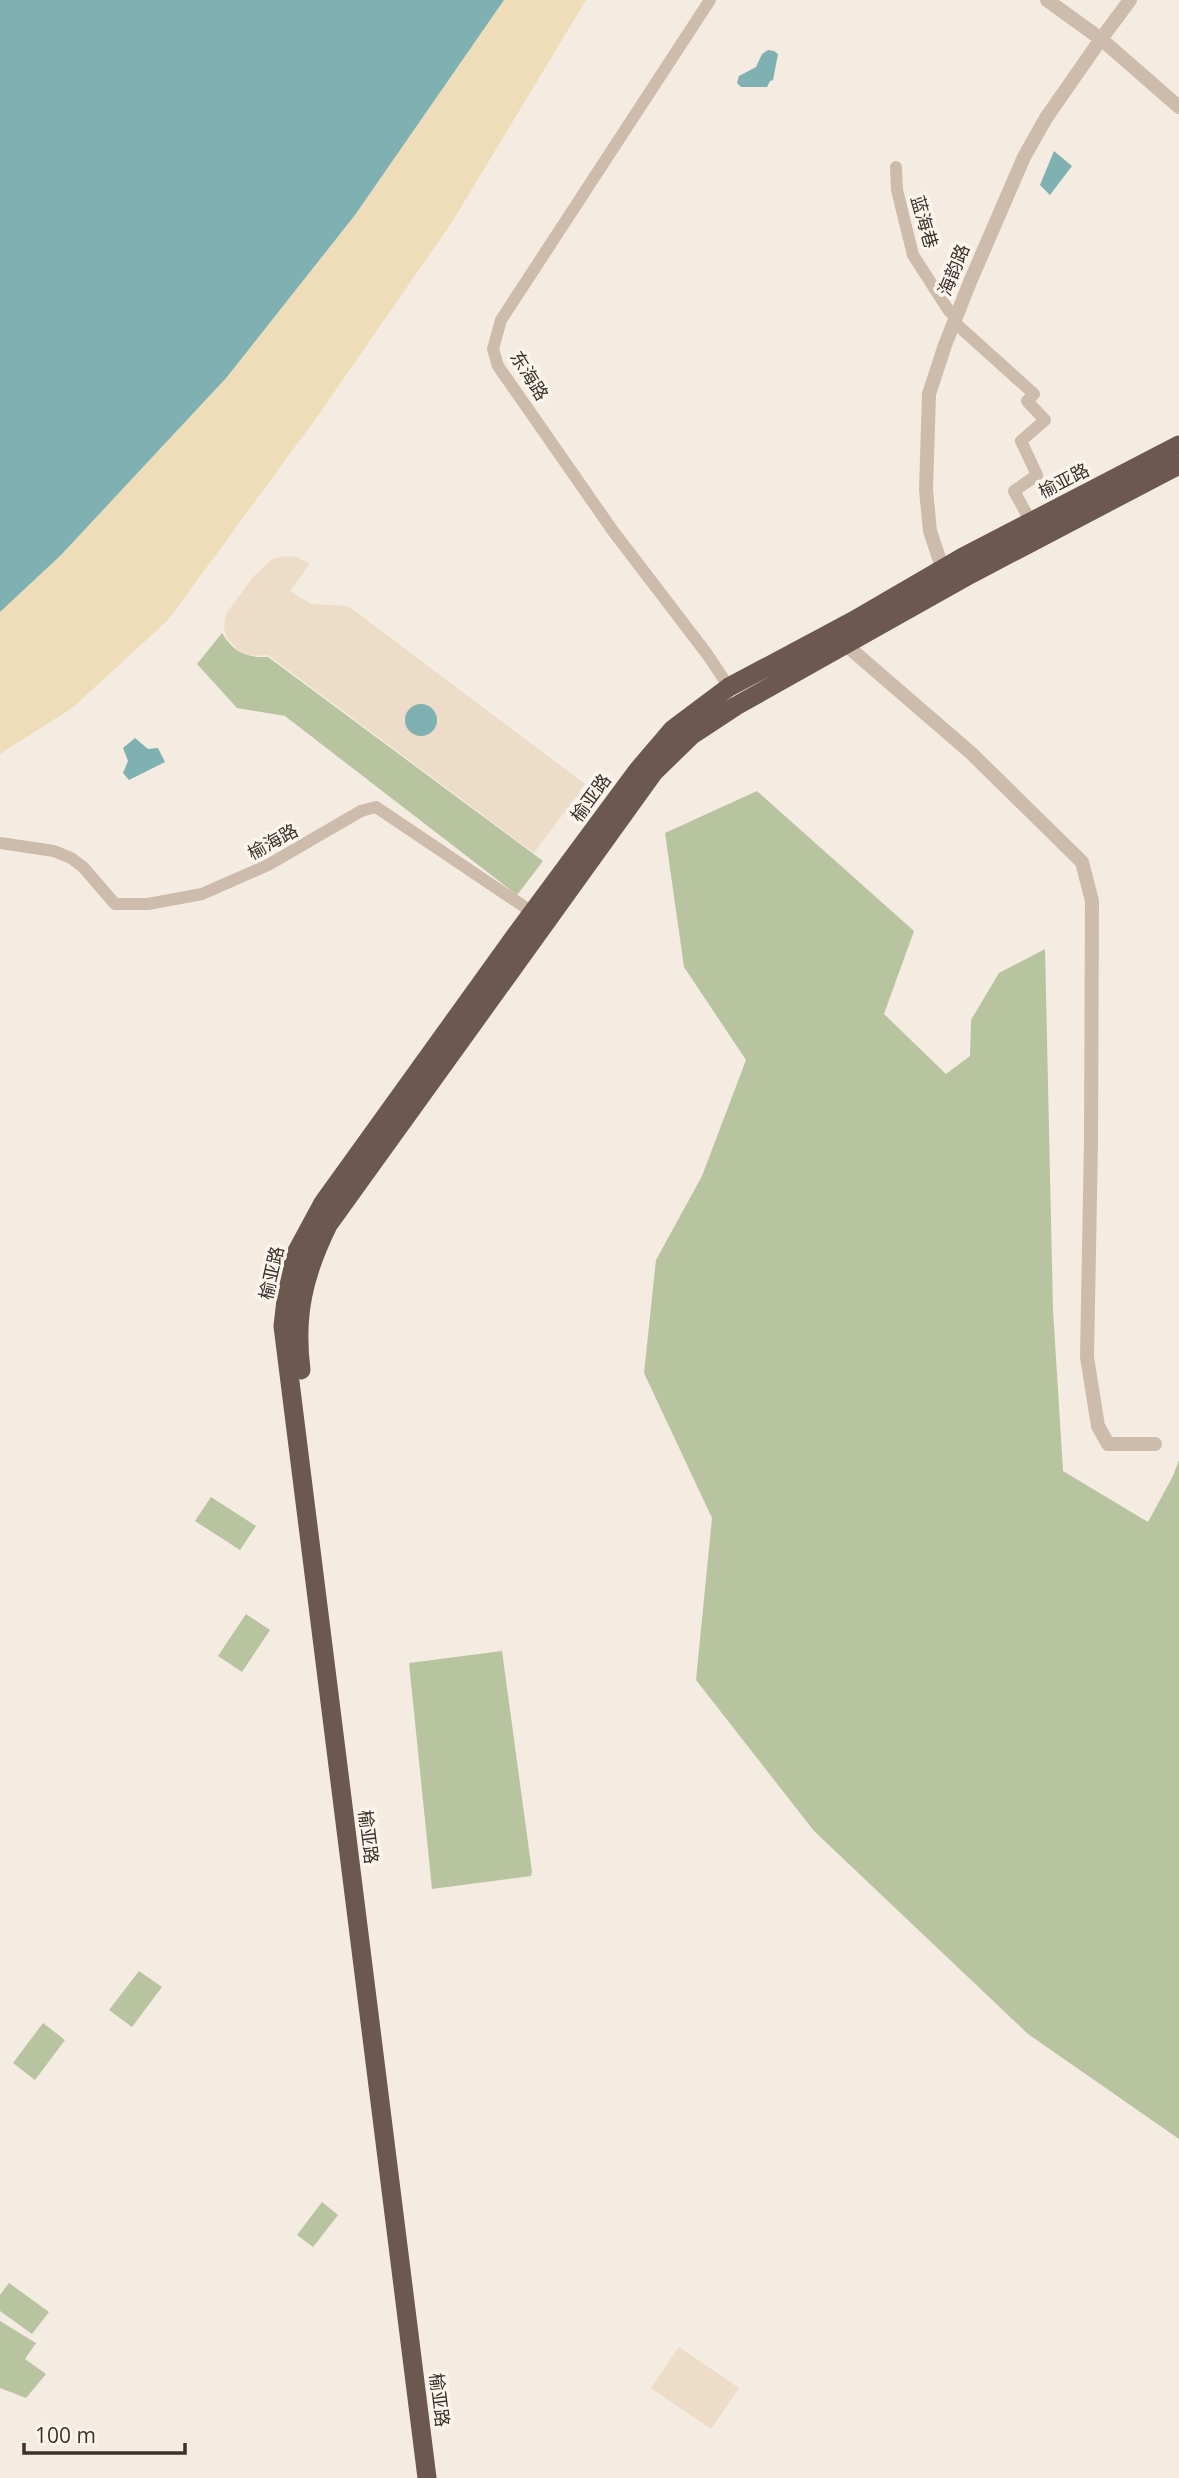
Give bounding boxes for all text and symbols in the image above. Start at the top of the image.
street label: 蓝海巷 [906,192,944,251]
street label: 海韵路 [932,240,974,299]
street label: 东海路 [505,346,554,405]
street label: 榆亚路 [1034,457,1093,503]
street label: 榆亚路 [565,769,616,826]
street label: 榆海路 [243,818,302,865]
street label: 榆亚路 [253,1244,289,1302]
street label: 榆亚路 [354,1809,384,1865]
street label: 榆亚路 [425,2372,455,2428]
scale bar [24,2412,186,2456]
text: 100 m [35,2421,96,2449]

